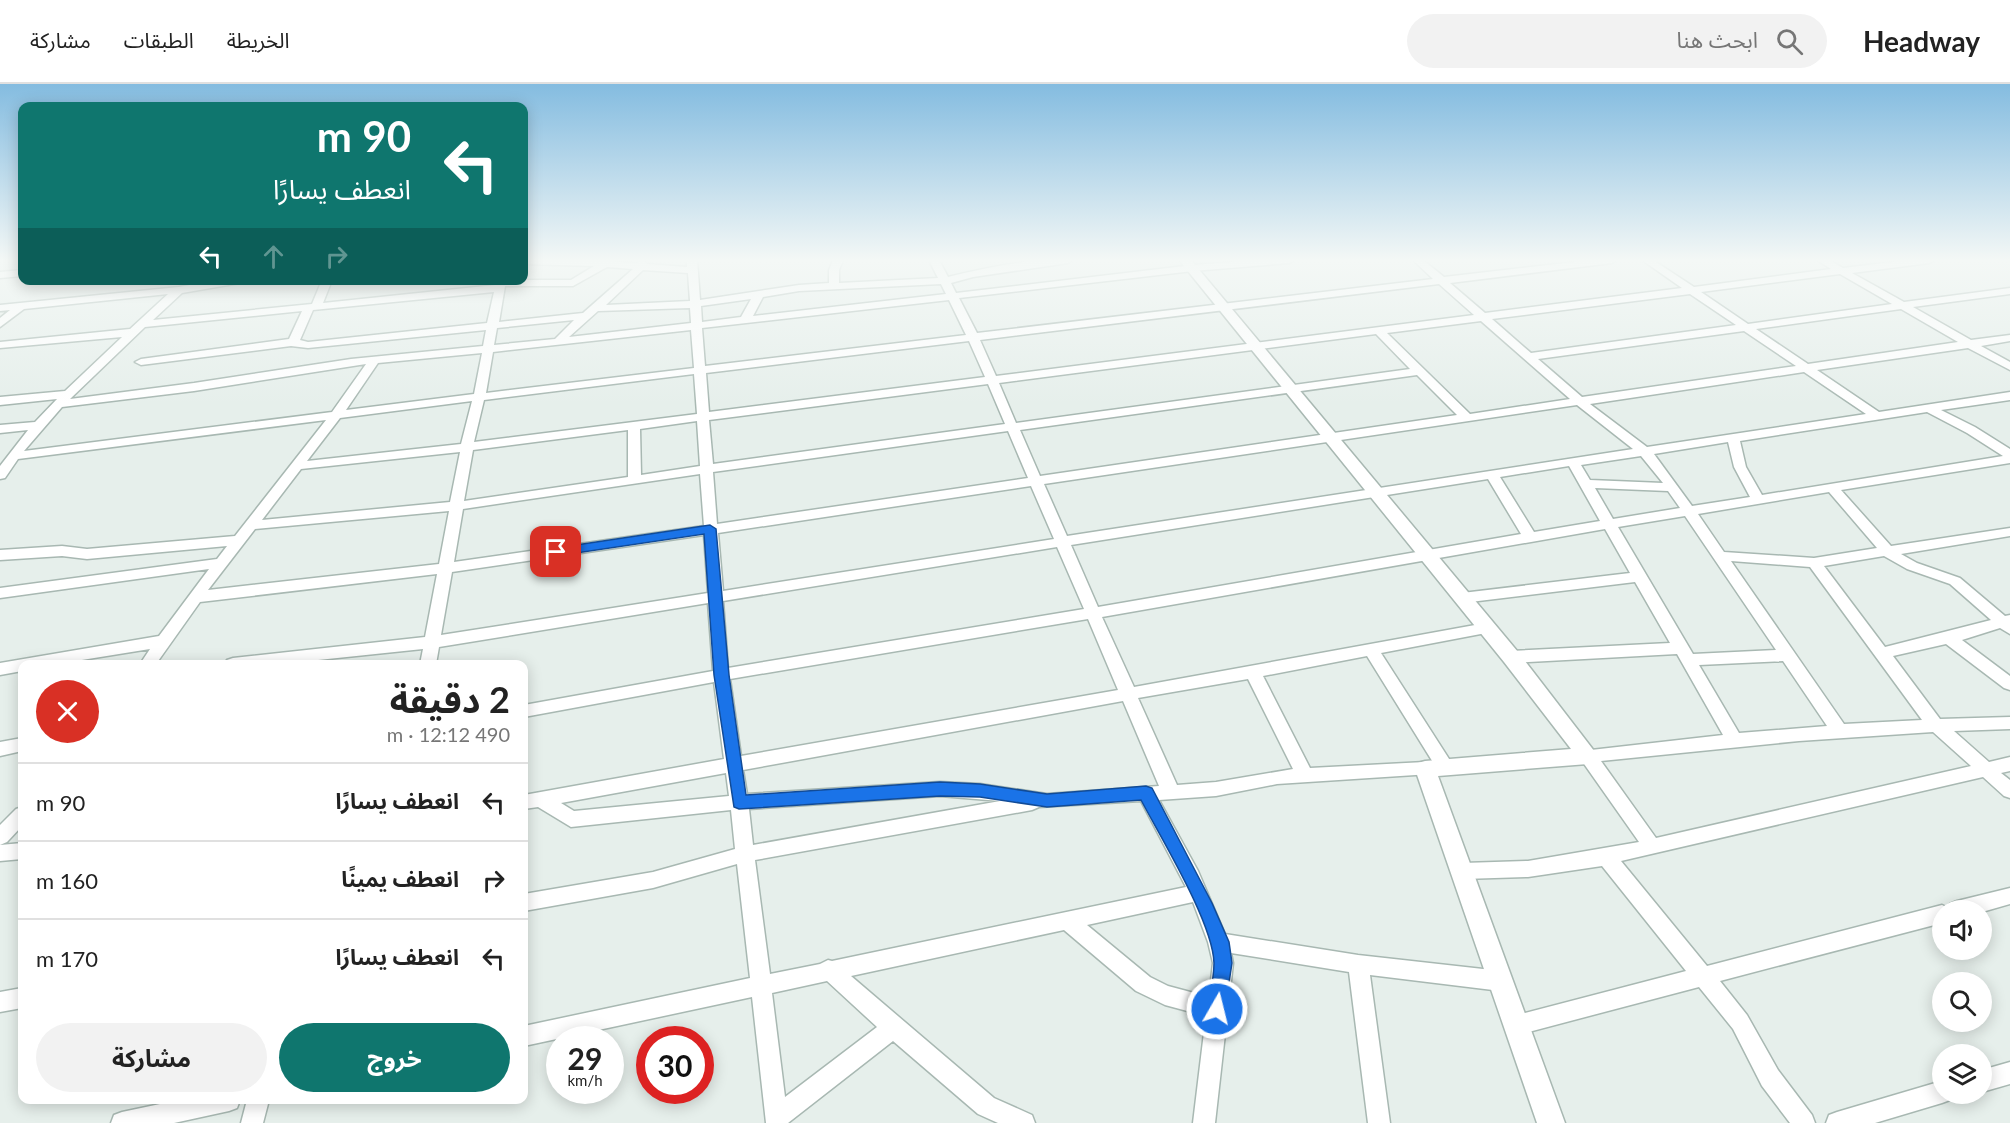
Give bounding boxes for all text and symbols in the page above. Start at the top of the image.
search box [1407,14,1827,68]
text: Headway [1863,24,1980,58]
icon: search [1773,25,1806,58]
text: ابحث هنا [1677,26,1758,53]
text: مشاركة [30,27,91,52]
text: الطبقات [124,27,194,52]
text: الخريطة [227,27,290,52]
text: 90 m [317,111,411,161]
icon: left [432,126,510,204]
text: انعطف يسارًا [273,172,411,205]
icon: left [194,240,227,273]
icon: ahead [257,240,290,273]
icon: right [320,240,353,273]
pin [530,526,581,577]
icon: arrive [539,535,572,568]
text: 2 دقيقة [390,677,510,721]
button: close [36,680,99,743]
text: 490 m · 12:12 [387,722,510,746]
icon: left [477,786,510,819]
text: انعطف يسارًا [335,787,459,814]
text: 90 m [36,789,85,816]
icon: right [477,864,510,897]
text: انعطف يمينًا [341,865,459,892]
text: 160 m [36,867,98,894]
map controls [1932,900,1992,1104]
button: sound [1932,900,1992,960]
icon: left [477,942,510,975]
text: انعطف يسارًا [335,943,459,970]
text: 170 m [36,945,98,972]
button: search [1932,972,1992,1032]
position arrow [1185,977,1249,1041]
button: مشاركة [36,1023,267,1092]
button: خروج [279,1023,510,1092]
speed limit sign: 30 [636,1026,714,1104]
text: 29 [568,1040,602,1076]
button: layers [1932,1044,1992,1104]
text: km/h [567,1071,603,1089]

